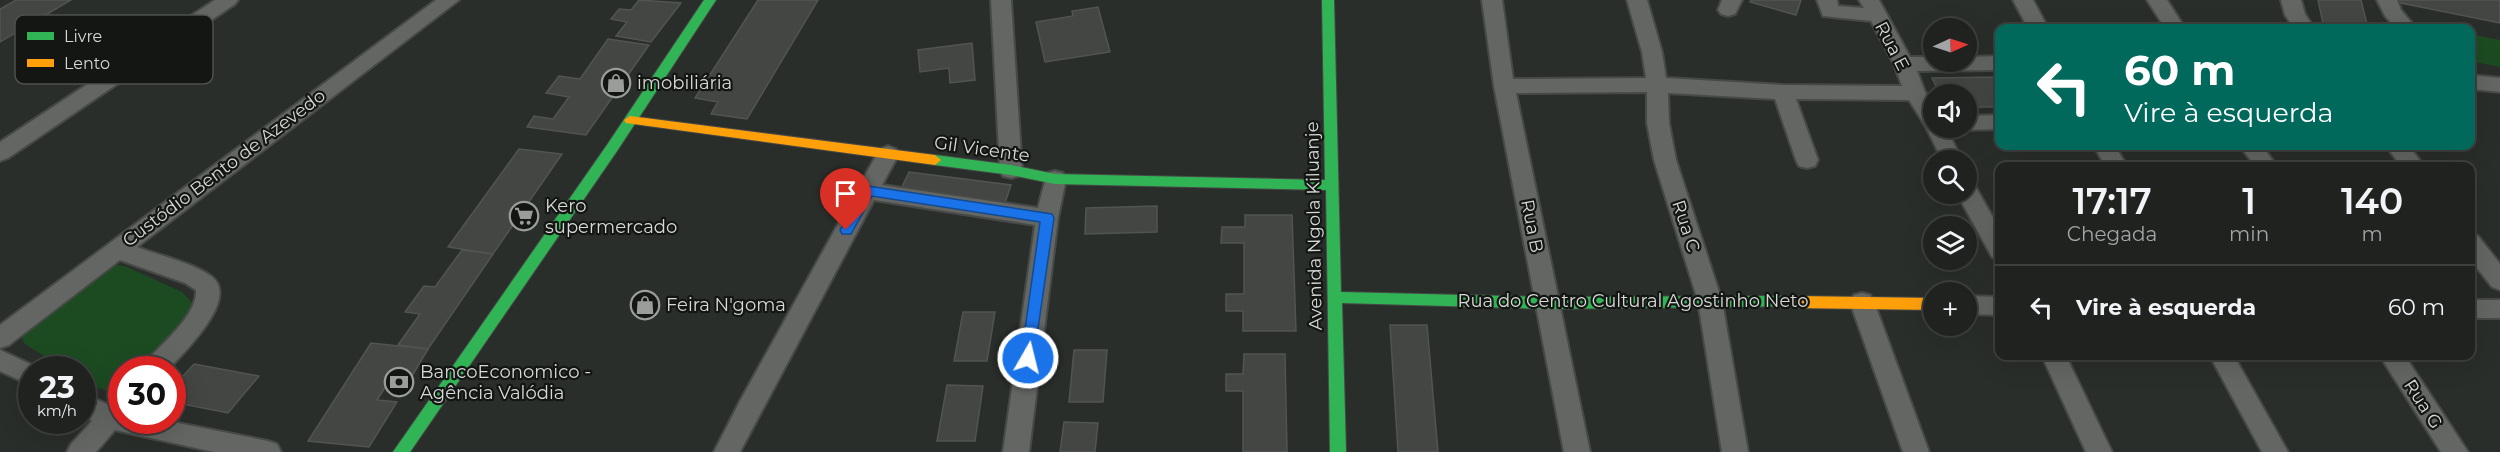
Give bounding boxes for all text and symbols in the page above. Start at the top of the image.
legend [15,15,213,84]
street label: Rua E [1870,18,1914,74]
north arrow [1923,18,1977,72]
map controls [1923,18,1977,336]
text: Livre [64,27,102,46]
text: 60 m [2124,44,2235,96]
icon: left [2025,48,2103,126]
text: Lento [64,54,110,73]
shop icon: imobiliária [600,67,632,99]
place label: imobiliária [637,72,732,94]
street label: Custódio Bento de Azevedo [118,84,330,252]
button: sound [1923,84,1977,138]
text: Vire à esquerda [2124,96,2333,129]
street label: Avenida Ngola Kiluanje [1301,121,1327,331]
street label: Gil Vicente [933,131,1031,167]
button: search [1923,150,1977,204]
pin [820,168,871,230]
icon: arrive [829,177,862,210]
text: 17:17 [2072,179,2152,223]
text: 1 [2242,179,2256,223]
text: 140 [2341,179,2403,223]
place label: Kero supermercado [545,195,677,238]
street label: Rua B [1516,197,1548,255]
street label: Rua C [1667,197,1705,255]
supermarket icon: Kero supermercado [508,200,540,232]
button: layers [1923,216,1977,270]
text: Chegada [2067,222,2157,246]
text: min [2229,222,2269,246]
text: m [2361,222,2383,246]
button: + [1923,282,1977,336]
shop icon: Feira N'goma [629,289,661,321]
street label: Rua do Centro Cultural Agostinho Neto [1457,290,1809,312]
icon: left [2025,291,2058,324]
place label: Feira N'goma [666,294,786,316]
text: Vire à esquerda [2076,294,2256,321]
text: 60 m [2388,294,2445,321]
position arrow [996,326,1060,390]
speed limit sign: 30 [108,356,186,434]
place label: BancoEconomico - Agência Valódia [420,361,591,404]
bank icon: BancoEconomico - Agência Valódia [383,366,415,398]
text: 23 [39,369,75,406]
street label: Rua G [2399,375,2447,433]
text: km/h [37,401,77,420]

